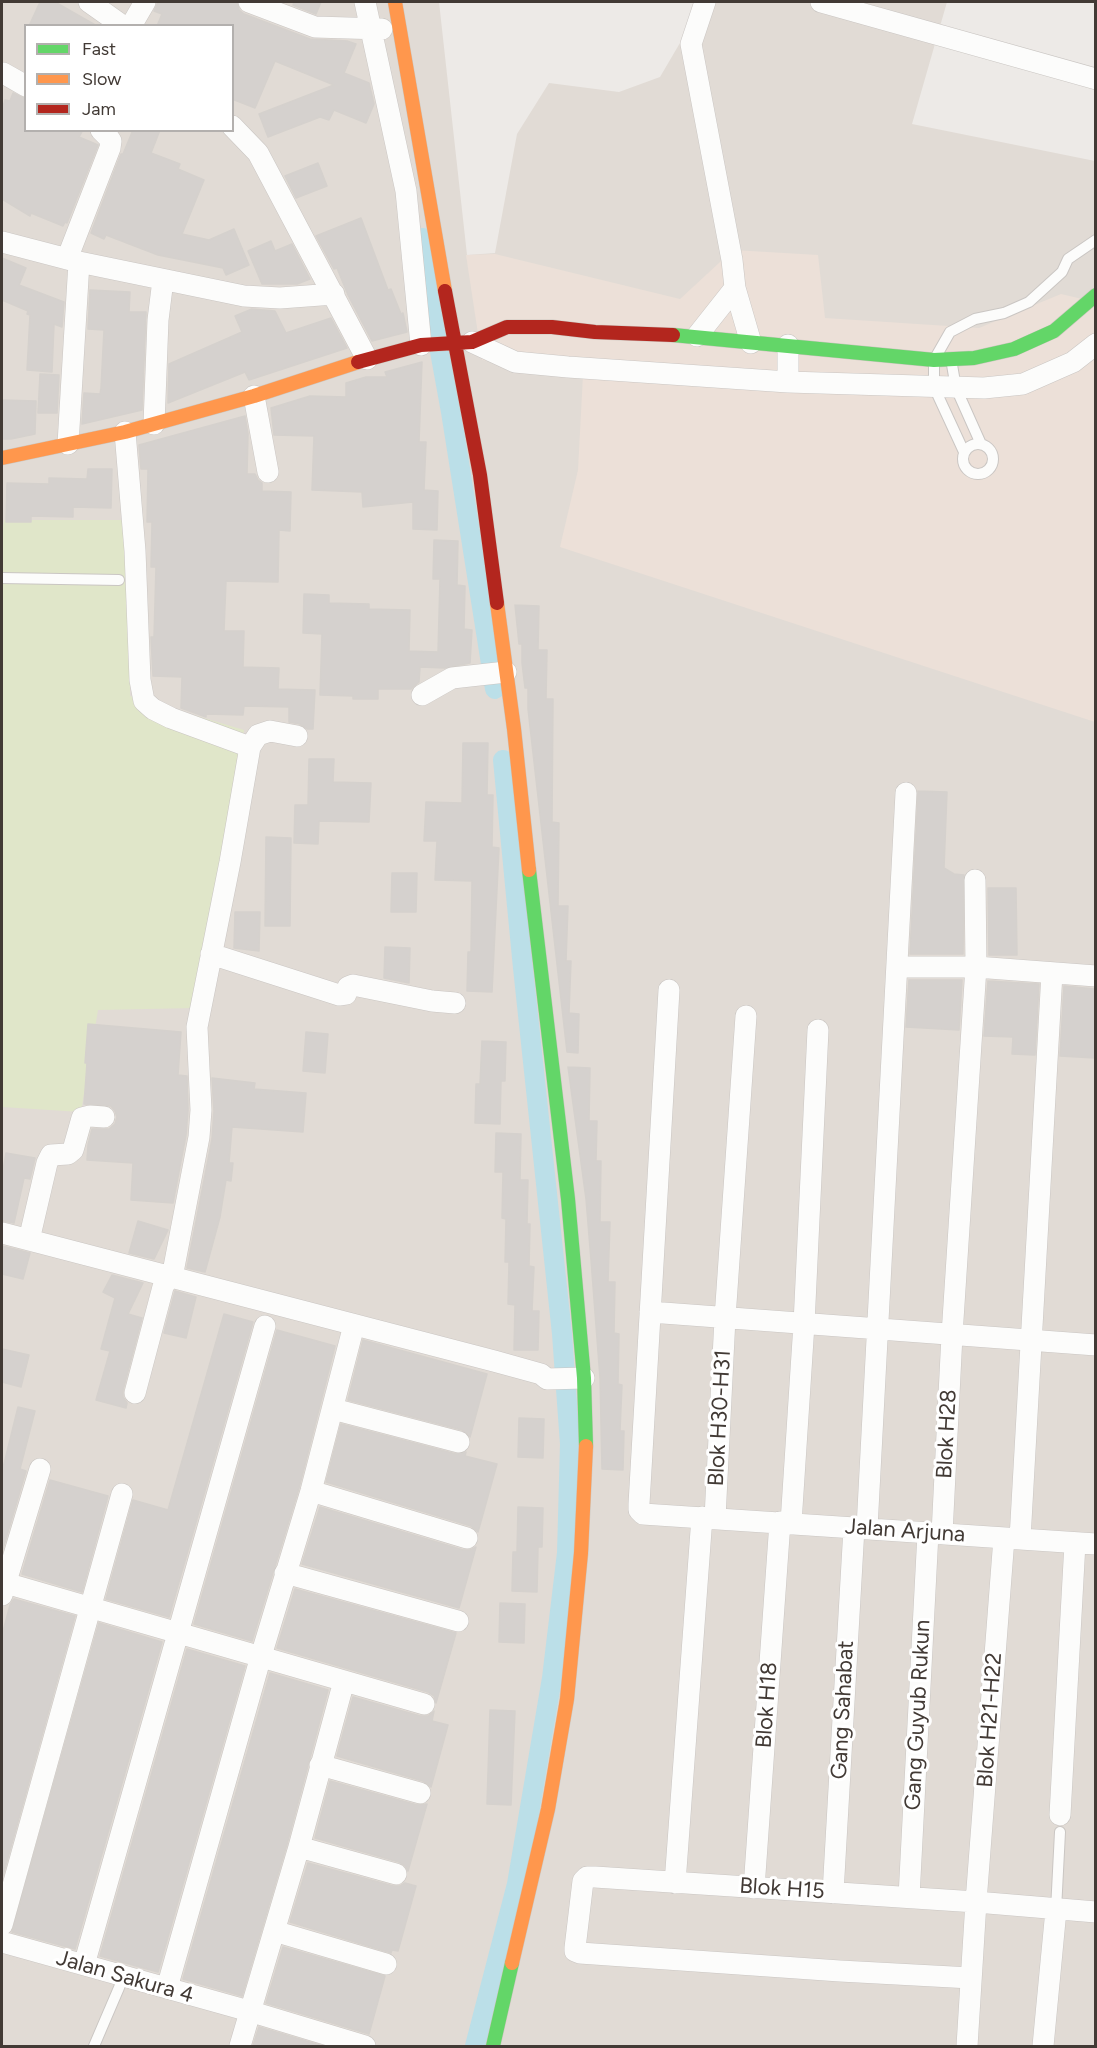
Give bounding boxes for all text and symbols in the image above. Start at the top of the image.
legend [24,24,234,132]
text: Fast [82,38,116,60]
text: Slow [82,68,121,90]
text: Jam [82,98,116,120]
street label: Blok H30-H31 [703,1349,737,1487]
street label: Blok H28 [931,1389,963,1479]
street label: Jalan Arjuna [844,1514,966,1548]
street label: Gang Guyub Rukun [900,1619,936,1811]
street label: Gang Sahabat [826,1640,860,1780]
street label: Blok H21-H22 [972,1652,1008,1788]
street label: Blok H18 [751,1661,783,1749]
street label: Blok H15 [738,1873,826,1905]
street label: Jalan Sakura 4 [53,1945,197,2009]

